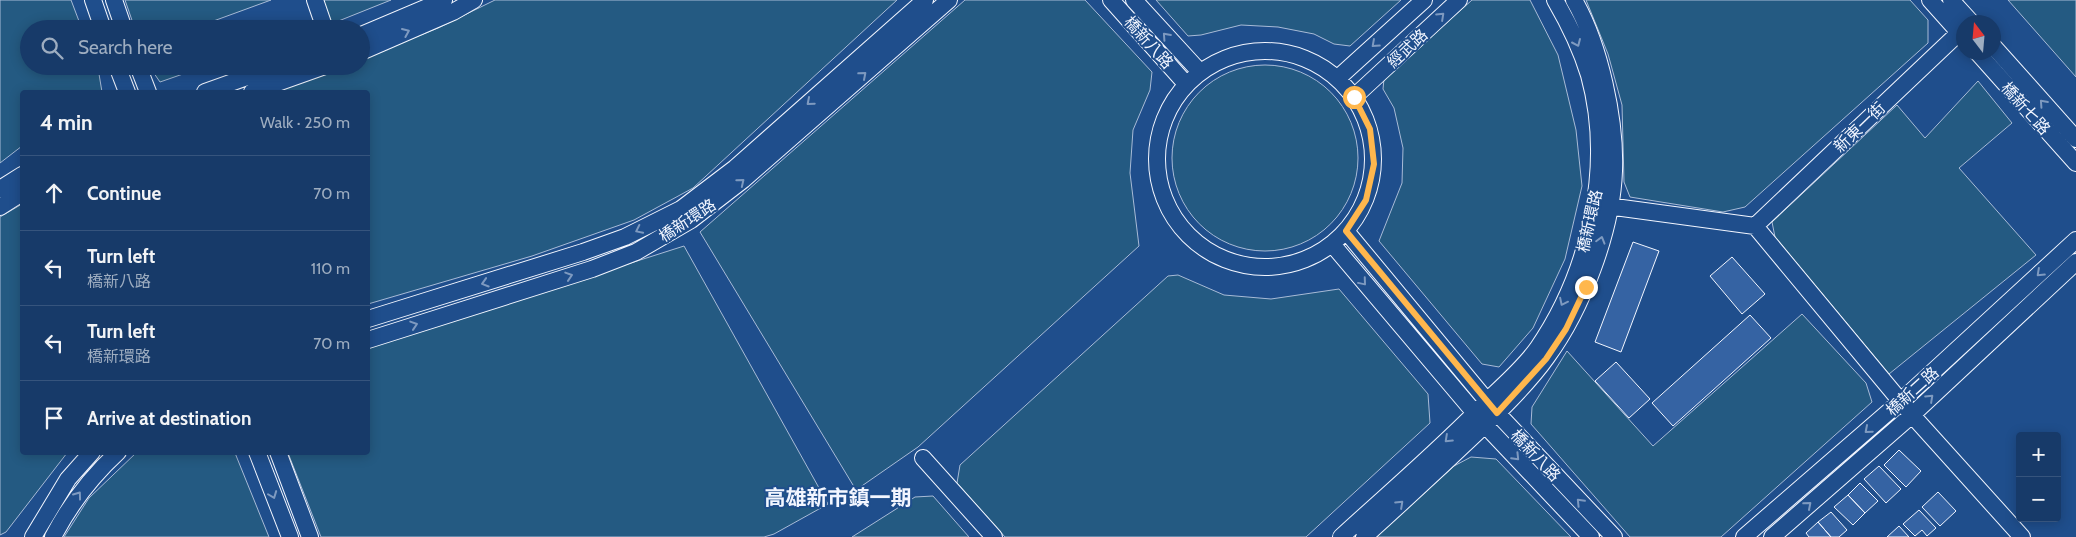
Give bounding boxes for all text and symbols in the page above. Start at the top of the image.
street label: 橋新八路 [1120,12,1177,72]
one-way arrow [1436,13,1445,22]
north arrow [1956,15,2001,60]
search box [20,20,370,75]
street label: 經武路 [1383,25,1431,72]
one-way arrow [401,28,410,39]
one-way arrow [1163,33,1172,42]
icon: search [38,34,66,62]
text: Search here [78,36,172,59]
one-way arrow [1371,38,1380,47]
one-way arrow [1570,38,1581,47]
one-way arrow [858,72,867,81]
street label: 橋新七路 [1997,78,2054,138]
route start [1343,86,1366,109]
one-way arrow [806,96,815,105]
street label: 新東一街 [1830,98,1889,156]
one-way arrow [2040,100,2049,109]
text: 4 min [40,110,93,135]
text: Walk · 250 m [260,113,350,132]
one-way arrow [735,178,744,187]
icon: ahead [40,179,68,207]
text: Continue [87,182,161,205]
text: 70 m [313,184,350,203]
street label: 橋新環路 [1573,188,1606,254]
street label: 橋新環路 [655,195,719,246]
one-way arrow [635,224,644,234]
one-way arrow [1595,236,1606,245]
text: Turn left [87,245,155,268]
icon: left [40,254,68,282]
text: 110 m [311,259,350,278]
one-way arrow [2037,267,2046,276]
one-way arrow [564,271,573,281]
text: 橋新八路 [87,272,151,291]
route end [1575,276,1598,299]
one-way arrow [482,277,490,287]
one-way arrow [1357,277,1366,286]
one-way arrow [1559,297,1569,306]
text: Turn left [87,320,155,343]
one-way arrow [409,320,418,330]
icon: left [40,329,68,357]
text: 70 m [313,334,350,353]
text: 橋新環路 [87,347,151,366]
street label: 橋新二路 [1882,363,1942,420]
one-way arrow [1925,395,1934,404]
icon: arrive [40,404,68,432]
text: Arrive at destination [87,407,251,430]
one-way arrow [1865,424,1874,433]
street label: 橋新八路 [1507,425,1564,485]
map controls [2016,432,2061,522]
button: + [2016,432,2061,477]
one-way arrow [1445,433,1454,442]
one-way arrow [1510,452,1519,461]
button: − [2016,477,2061,522]
district label: 高雄新市鎮一期 [765,485,912,510]
one-way arrow [267,490,278,499]
one-way arrow [72,491,81,501]
one-way arrow [1577,498,1586,507]
one-way arrow [1394,501,1403,510]
one-way arrow [1803,502,1812,511]

